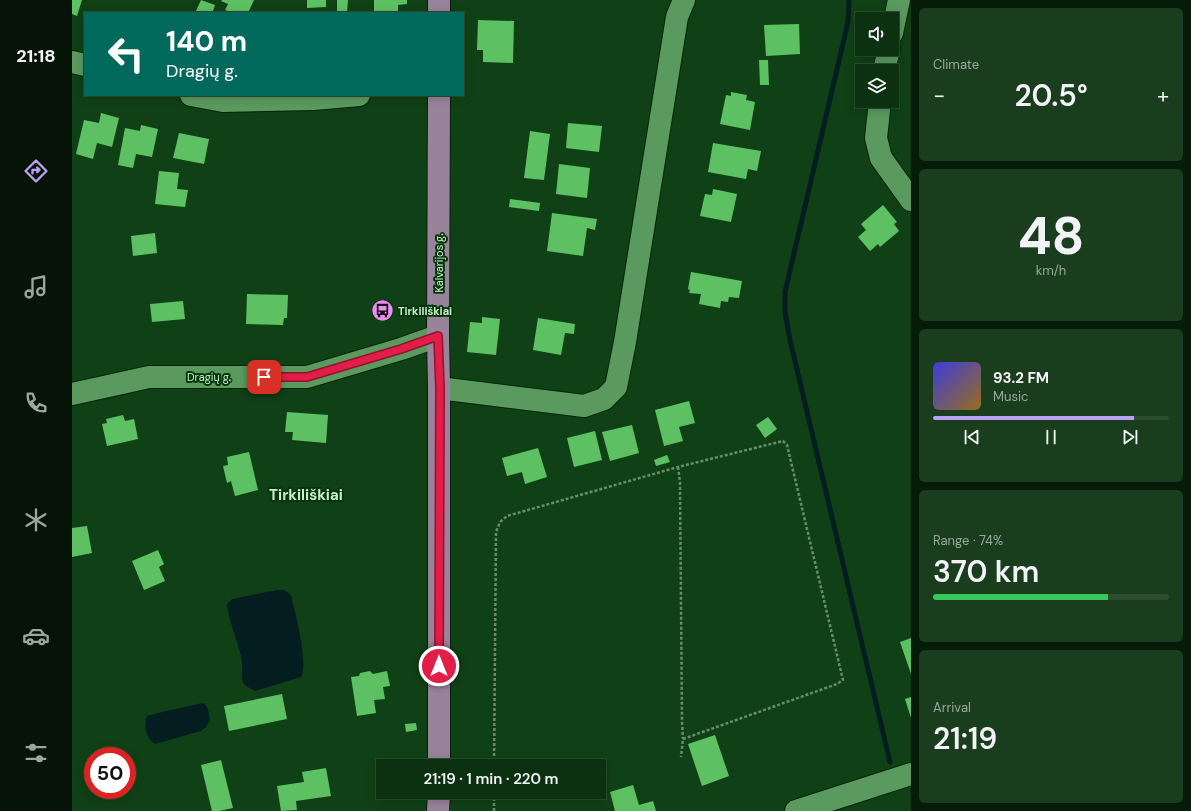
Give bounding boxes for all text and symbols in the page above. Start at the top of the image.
map controls [855,12,899,108]
button: sound [855,12,899,56]
text: 140 m [166,23,247,60]
icon: left [100,28,152,80]
text: 21:18 [16,44,56,68]
text: Climate [933,56,979,73]
text: Dragių g. [166,59,238,83]
button: layers [855,64,899,108]
text: 20.5° [1014,76,1088,115]
text: − [933,81,945,110]
text: + [1157,81,1169,110]
icon: directions [22,157,50,185]
text: 48 [1018,202,1084,270]
street label: Kalvarijos g. [432,234,446,292]
text: km/h [1036,262,1066,279]
icon: music [22,273,50,301]
bus stop icon: Tirkiliškiai [370,298,396,324]
place label: Tirkiliškiai [398,304,452,318]
pin [247,360,281,394]
icon: arrive [253,366,275,388]
text: 93.2 FM [993,368,1049,388]
street label: Dragių g. [187,370,231,384]
text: Music [993,388,1028,405]
icon: phone [22,389,50,417]
icon: previous [961,426,983,448]
icon: pause [1040,426,1062,448]
icon: next [1119,426,1141,448]
district label: Tirkiliškiai [269,485,343,505]
icon: climate [22,506,50,534]
text: Range · 74% [933,532,1003,549]
text: 370 km [933,552,1039,591]
icon: car [22,622,50,650]
position arrow [418,645,460,687]
text: Arrival [933,699,971,716]
text: 21:19 [933,719,997,758]
icon: filters [22,739,50,767]
speed limit sign: 50 [84,747,136,799]
text: 21:19 · 1 min · 220 m [424,769,558,789]

